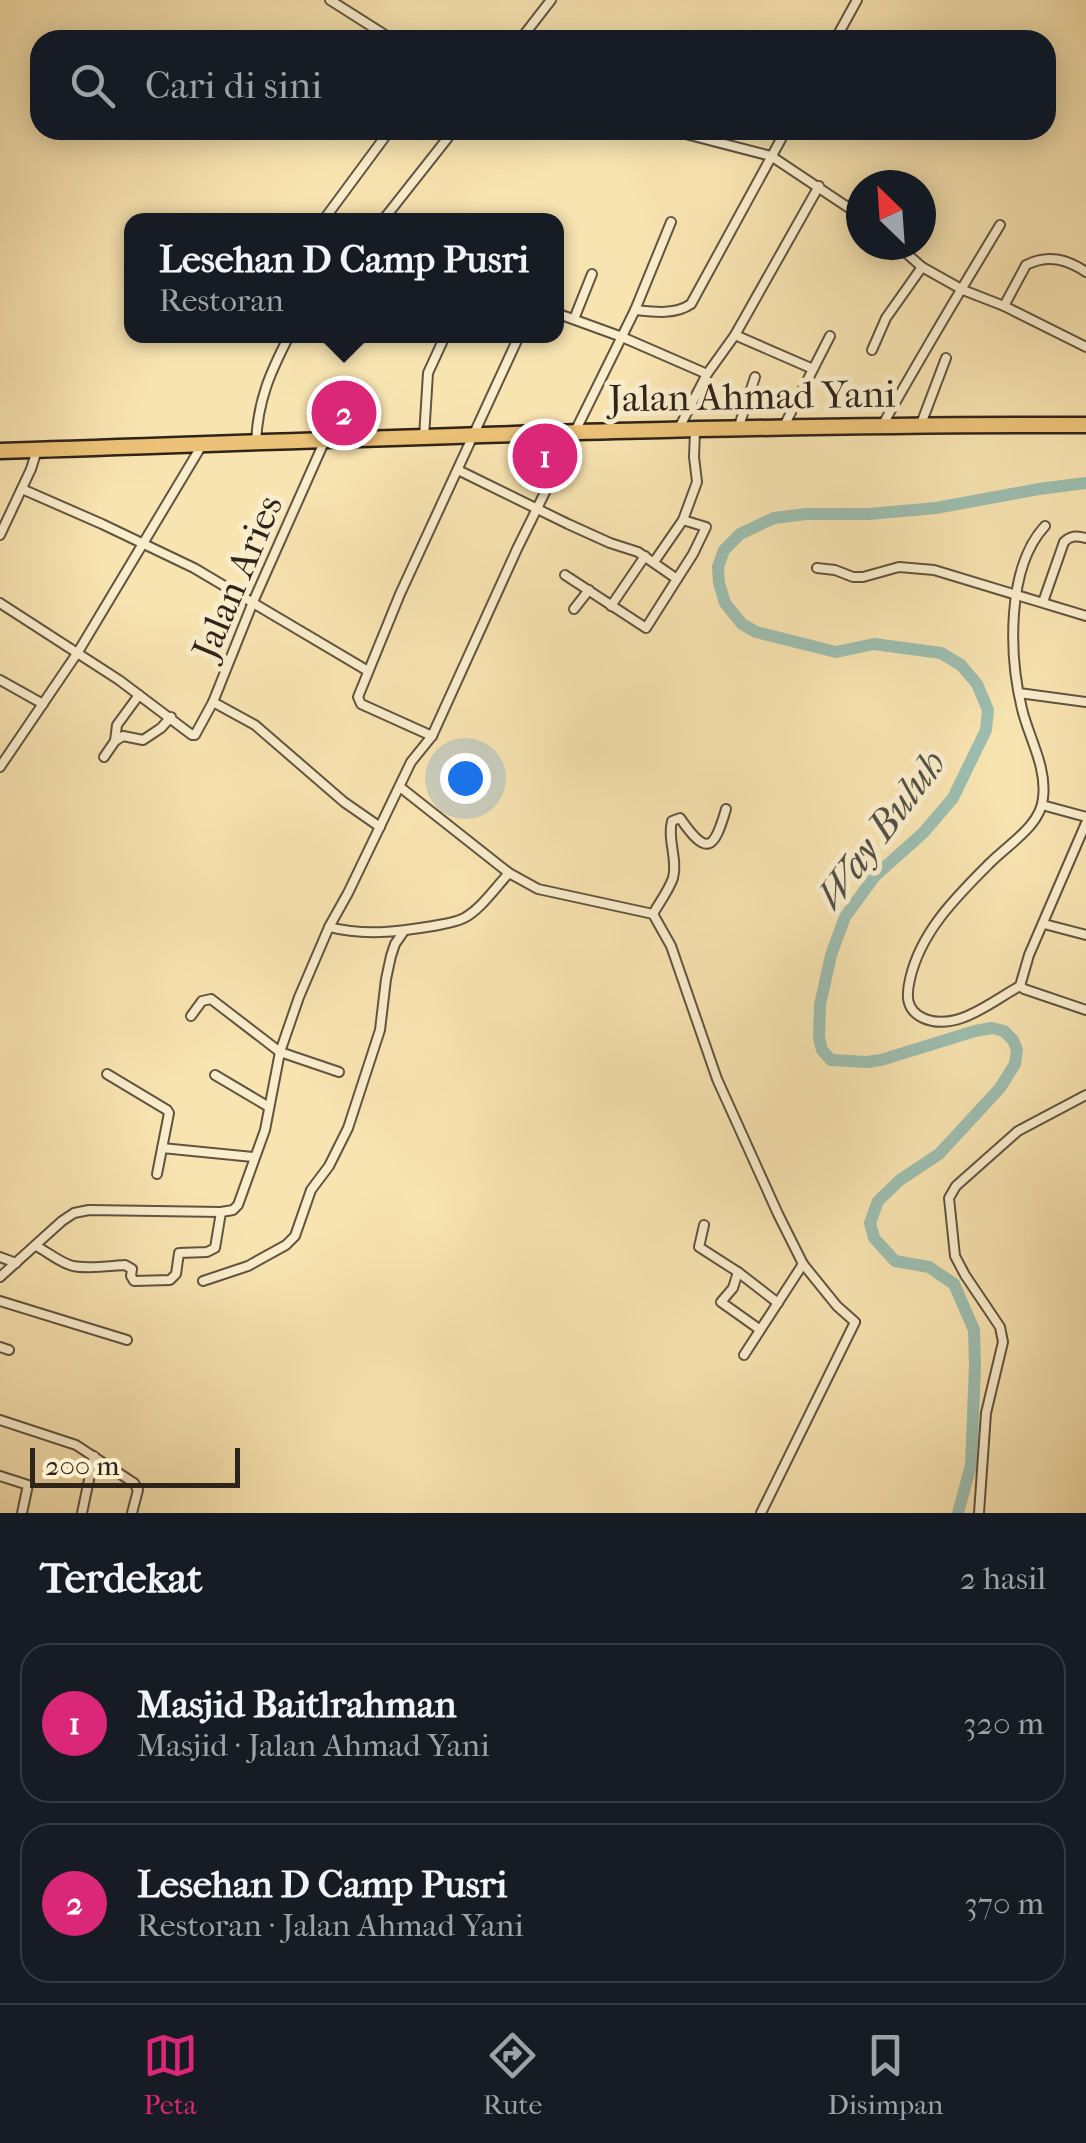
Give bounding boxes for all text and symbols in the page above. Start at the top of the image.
search box [30,30,1056,140]
icon: search [65,58,120,113]
text: Cari di sini [145,63,322,108]
north arrow [846,170,936,260]
popup [124,213,564,343]
text: Lesehan D Camp Pusri [159,237,529,282]
text: Restoran [159,282,284,319]
street label: Jalan Ahmad Yani [605,371,896,422]
pin: 2 [312,376,376,450]
pin: 1 [512,418,578,494]
street label: Jalan Aries [182,488,292,669]
water label: Way Buluh [806,741,955,918]
your location [440,753,491,804]
scale bar [30,1443,240,1488]
text: 200 m [45,1449,120,1482]
text: Terdekat [40,1554,202,1603]
text: 2 hasil [960,1560,1046,1597]
text: Masjid Baitlrahman [137,1682,457,1727]
text: 1 [69,1705,80,1742]
text: 320 m [963,1705,1044,1742]
text: Masjid · Jalan Ahmad Yani [137,1727,490,1764]
text: Lesehan D Camp Pusri [137,1862,507,1907]
text: 2 [66,1885,83,1922]
text: 370 m [964,1885,1044,1922]
text: Restoran · Jalan Ahmad Yani [137,1907,524,1944]
tab: Peta [143,2028,198,2121]
tab: Rute [483,2028,542,2121]
tab: Disimpan [827,2028,943,2121]

